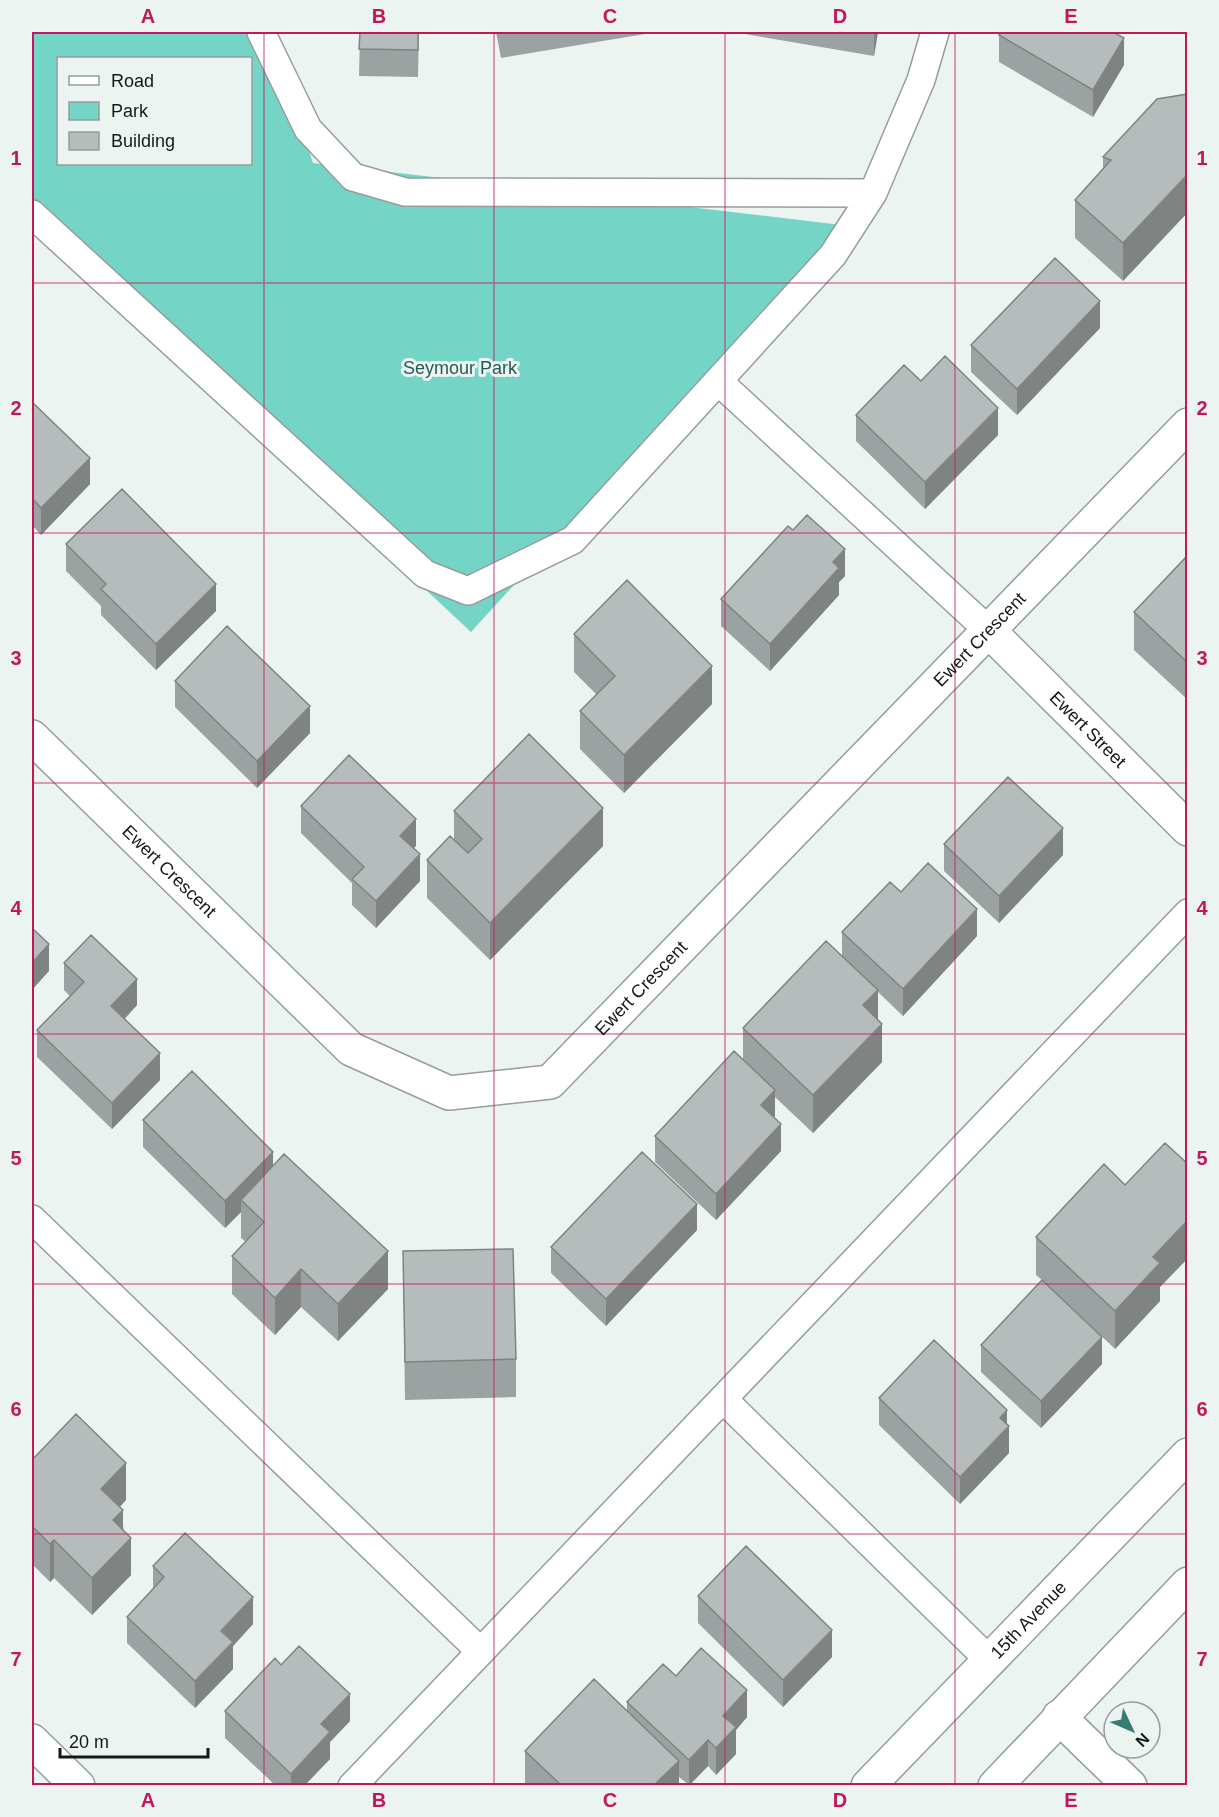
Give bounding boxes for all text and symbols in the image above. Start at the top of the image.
text: A [141,5,155,27]
text: B [372,5,386,27]
text: C [603,5,617,27]
text: D [833,5,847,27]
text: E [1064,5,1078,27]
legend [57,57,252,165]
text: Road [111,71,154,91]
text: Park [111,101,149,121]
text: Building [111,131,175,151]
text: 1 [10,147,22,169]
text: 1 [1196,147,1208,169]
park label: Seymour Park [403,358,518,378]
text: 2 [10,397,22,419]
text: 2 [1196,397,1208,419]
street label: Ewert Crescent [930,588,1030,691]
text: 3 [10,647,22,669]
text: 3 [1196,647,1208,669]
street label: Ewert Street [1046,687,1130,772]
street label: Ewert Crescent [118,821,220,921]
text: 4 [10,897,22,919]
text: 4 [1196,897,1208,919]
street label: Ewert Crescent [591,937,691,1039]
text: 5 [10,1147,22,1169]
text: 5 [1196,1147,1208,1169]
text: 6 [10,1398,22,1420]
text: 6 [1196,1398,1208,1420]
street label: 15th Avenue [987,1577,1070,1663]
text: 7 [10,1648,22,1670]
text: 7 [1196,1648,1208,1670]
north arrow [1102,1700,1162,1760]
scale bar [60,1721,208,1759]
text: N [1132,1730,1153,1750]
text: 20 m [69,1732,109,1752]
text: A [141,1789,155,1811]
text: B [372,1789,386,1811]
text: C [603,1789,617,1811]
text: D [833,1789,847,1811]
text: E [1064,1789,1078,1811]

